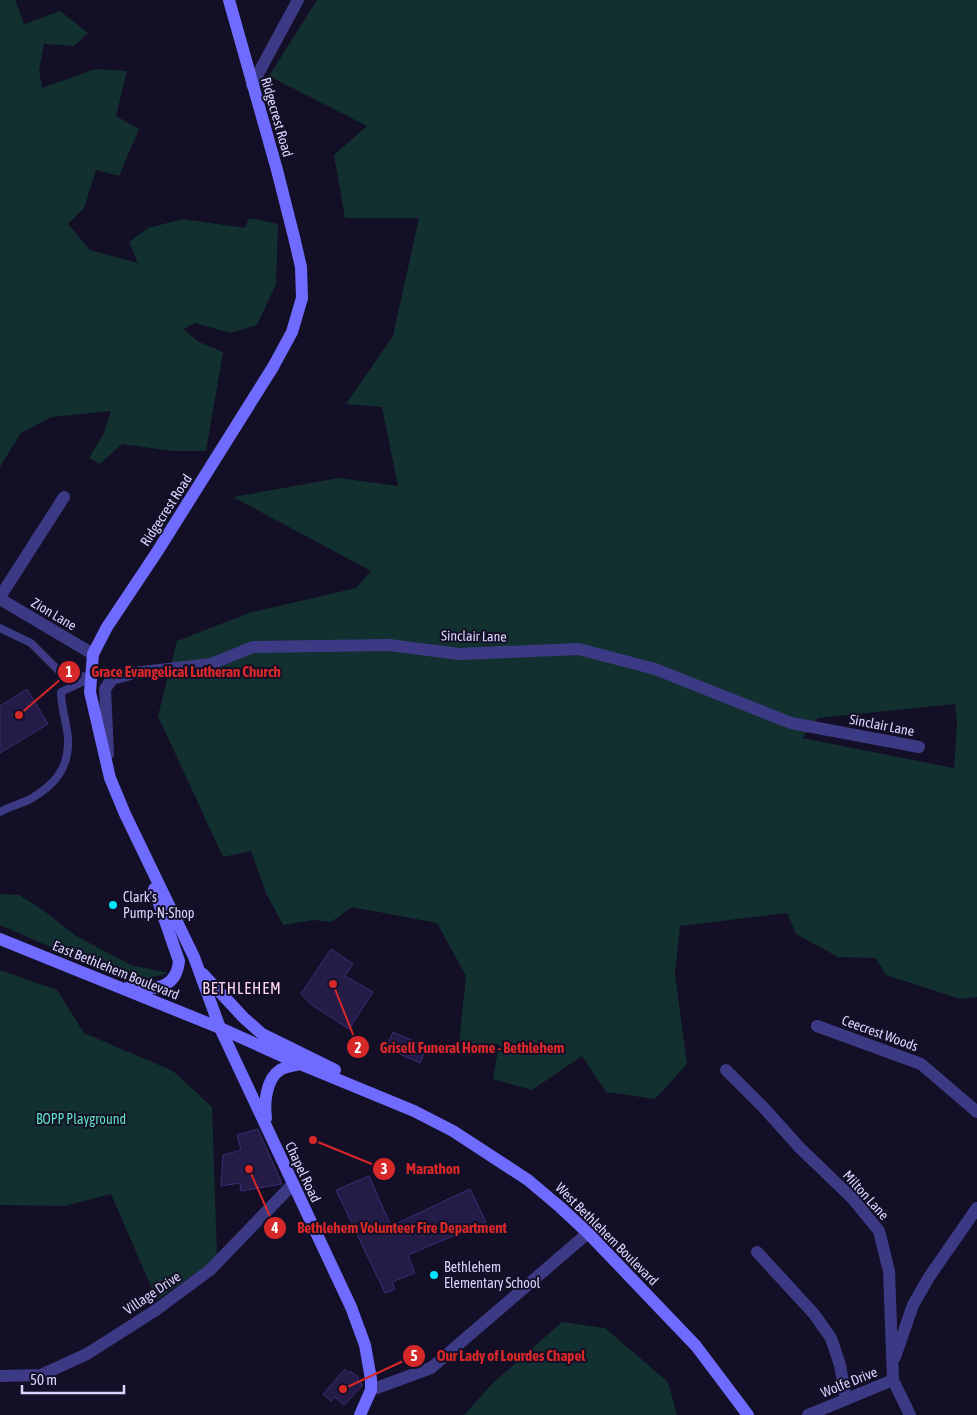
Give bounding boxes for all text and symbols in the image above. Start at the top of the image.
street label: Ridgecrest Road [258,75,296,159]
street label: Ridgecrest Road [137,471,195,549]
street label: Zion Lane [28,594,80,634]
street label: Sinclair Lane [441,627,507,645]
callout: Grace Evangelical Lutheran Church [56,657,290,687]
text: 1 [65,663,73,680]
text: Grace Evangelical Lutheran Church [91,663,281,680]
street label: Sinclair Lane [848,711,916,739]
place label: Clark's Pump-N-Shop [123,889,195,921]
marker: Clark's Pump-N-Shop [107,899,119,911]
street label: East Bethlehem Boulevard [50,937,182,1003]
district label: BETHLEHEM [202,979,282,997]
street label: Ceecrest Woods [840,1012,920,1054]
callout: Grisell Funeral Home - Bethlehem [345,1032,575,1062]
text: 2 [354,1039,362,1056]
text: Grisell Funeral Home - Bethlehem [380,1039,564,1056]
park label: BOPP Playground [36,1111,126,1127]
street label: Chapel Road [282,1139,324,1205]
callout: Marathon [371,1154,470,1184]
text: 3 [380,1160,388,1177]
text: Marathon [406,1160,460,1177]
street label: Milton Lane [840,1167,892,1223]
street label: West Bethlehem Boulevard [552,1179,662,1289]
callout: Bethlehem Volunteer Fire Department [262,1213,517,1243]
text: 4 [270,1219,279,1236]
text: Bethlehem Volunteer Fire Department [297,1219,507,1236]
place label: Bethlehem Elementary School [444,1259,540,1291]
street label: Village Drive [120,1268,184,1318]
marker: Bethlehem Elementary School [428,1269,440,1281]
callout: Our Lady of Lourdes Chapel [401,1341,595,1371]
text: 5 [410,1347,418,1364]
text: Our Lady of Lourdes Chapel [437,1347,586,1364]
scale bar [22,1362,125,1394]
street label: Wolfe Drive [818,1363,880,1401]
text: 50 m [30,1371,57,1388]

